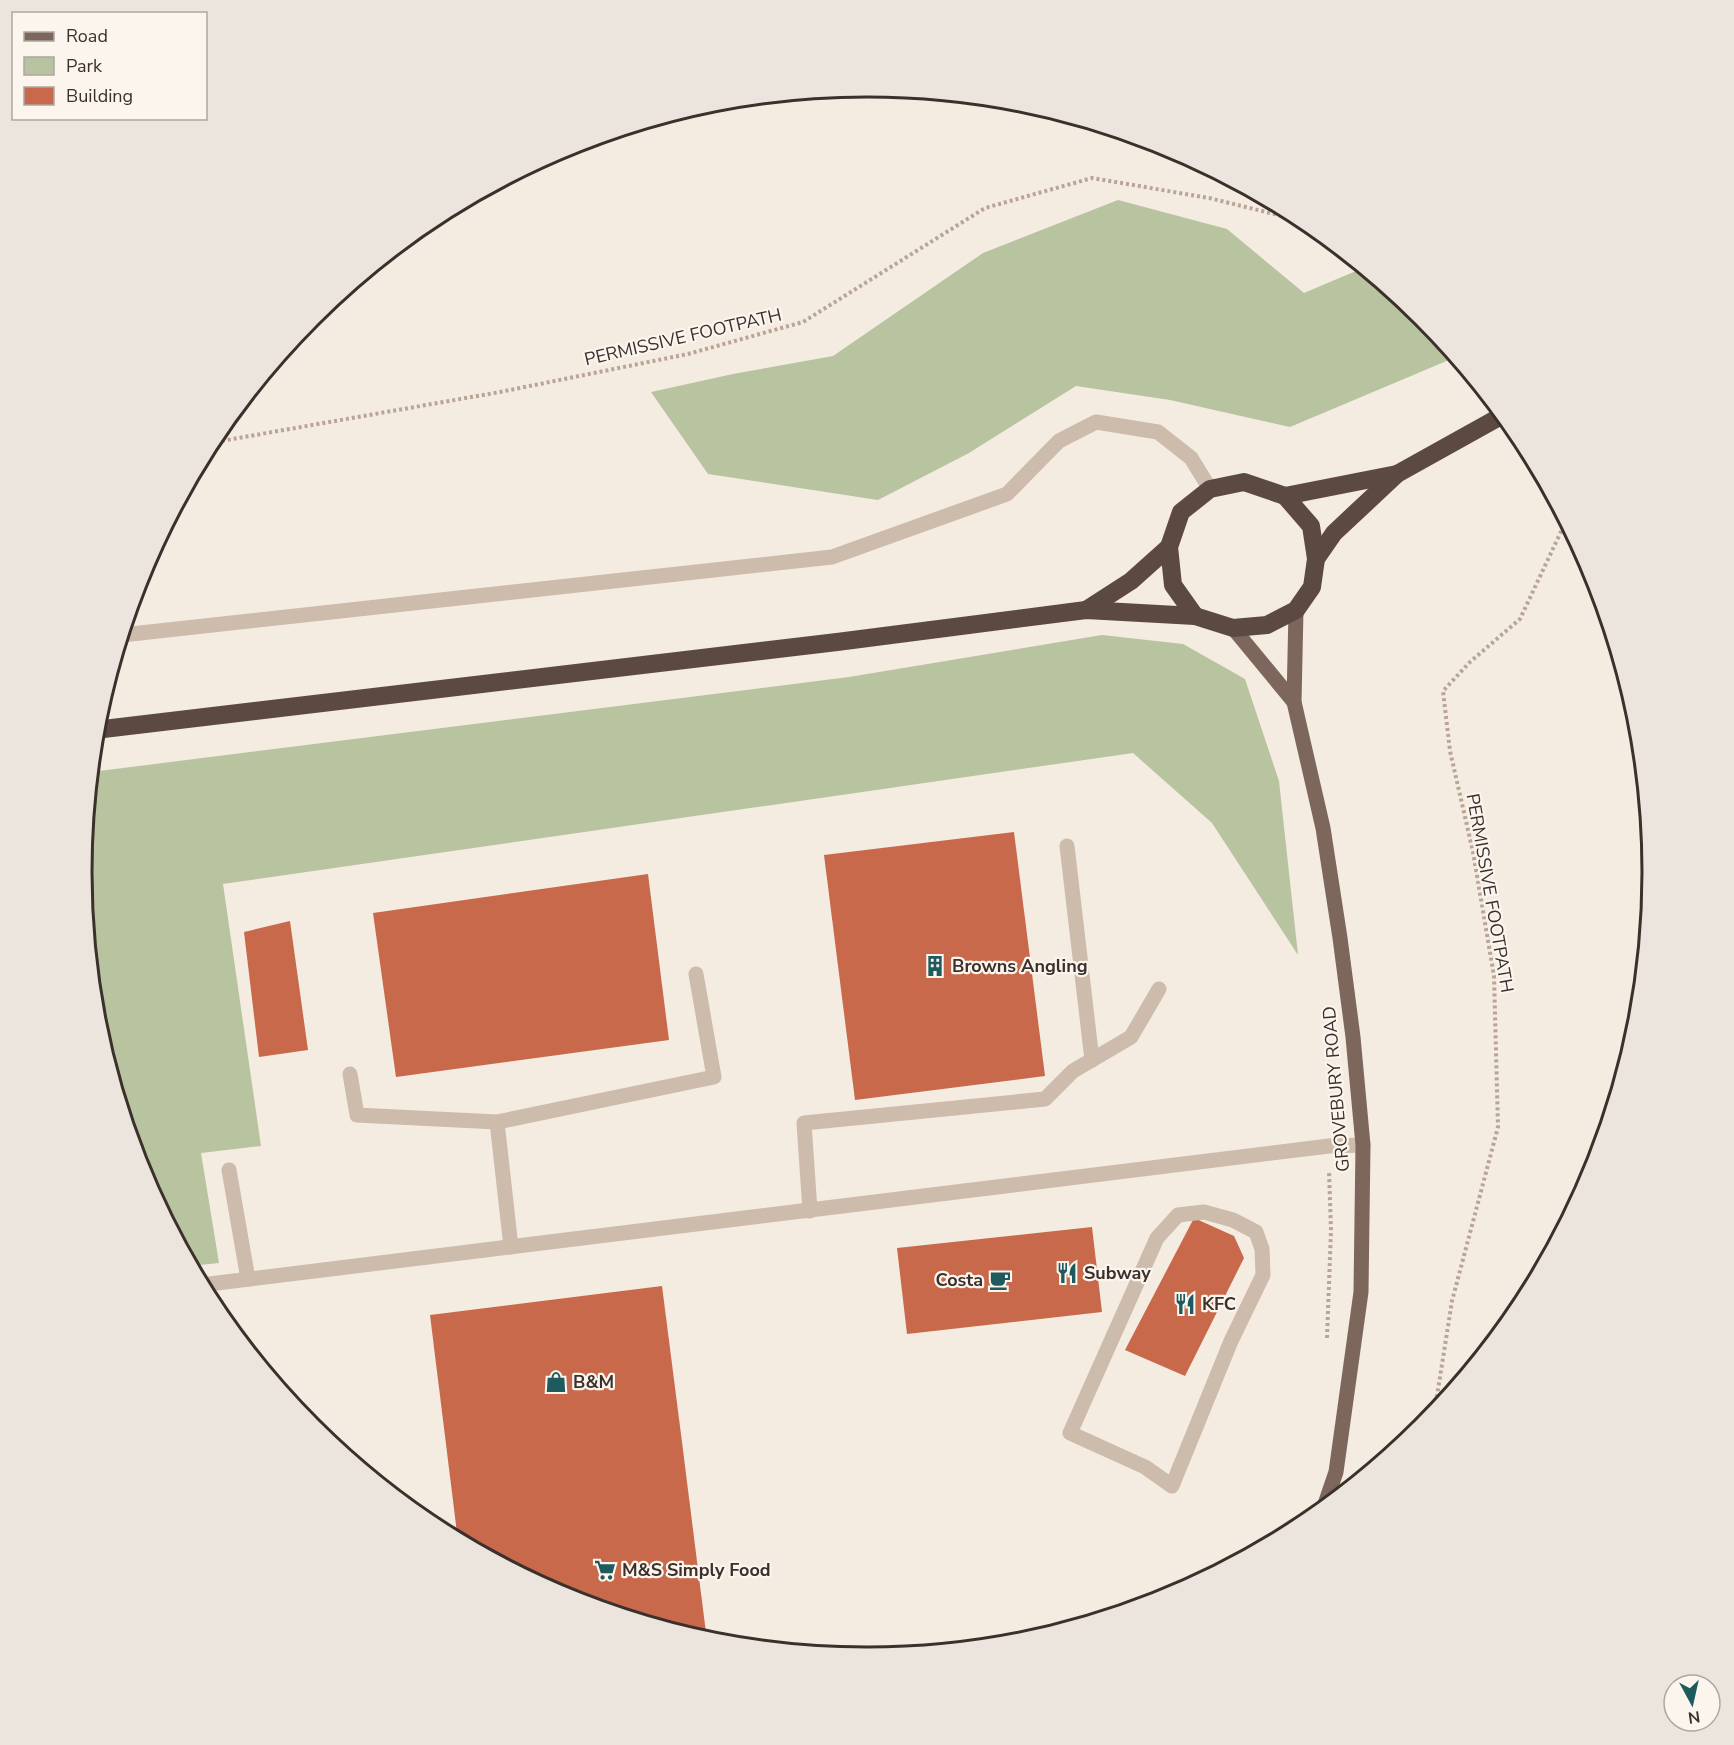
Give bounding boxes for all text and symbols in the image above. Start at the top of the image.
legend [12,12,207,120]
text: Road [66,24,108,48]
text: Park [66,54,103,78]
text: Building [66,84,133,108]
street label: PERMISSIVE FOOTPATH [582,303,784,371]
street label: PERMISSIVE FOOTPATH [1461,792,1519,994]
building icon: Browns Angling [923,954,947,978]
place label: Browns Angling [952,954,1088,978]
street label: GROVEBURY ROAD [1317,1005,1355,1173]
restaurant icon: Subway [1055,1261,1079,1285]
place label: Subway [1084,1261,1151,1285]
place label: Costa [936,1268,983,1292]
cafe icon: Costa [988,1268,1012,1292]
restaurant icon: KFC [1173,1292,1197,1316]
place label: KFC [1202,1292,1236,1316]
shop icon: B&M [544,1370,568,1394]
place label: B&M [573,1370,614,1394]
supermarket icon: M&S Simply Food [593,1558,617,1582]
place label: M&S Simply Food [622,1558,771,1582]
north arrow [1662,1673,1722,1733]
text: N [1686,1705,1701,1729]

